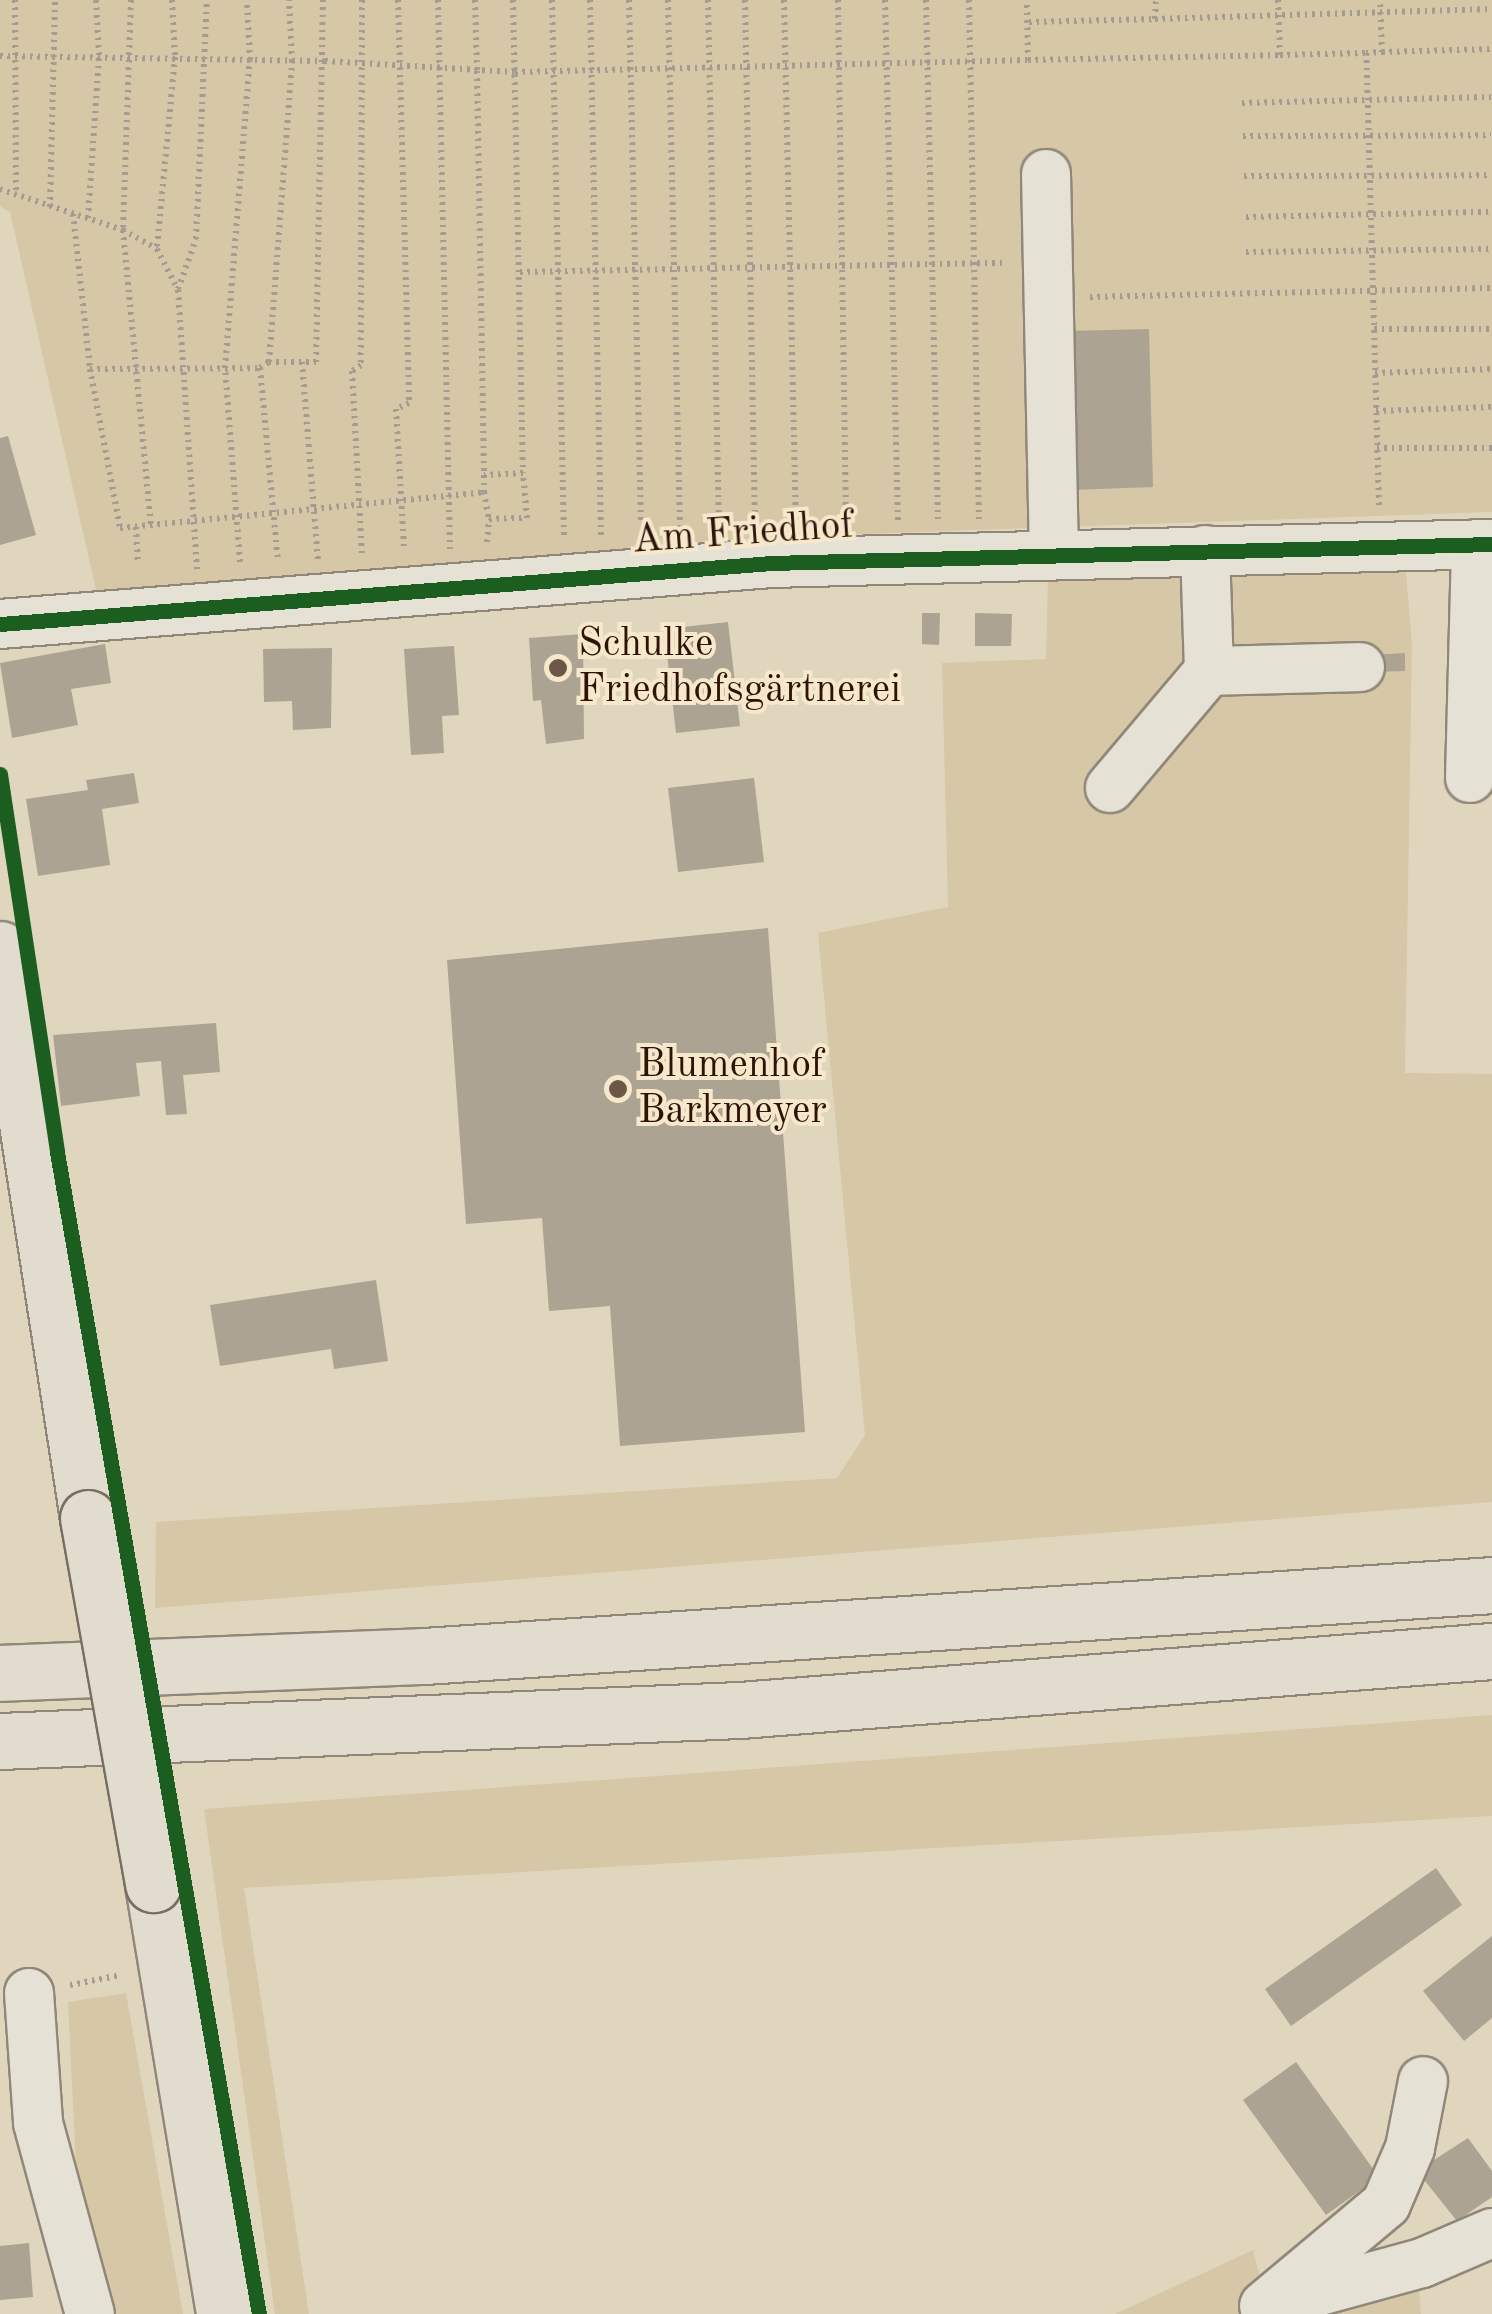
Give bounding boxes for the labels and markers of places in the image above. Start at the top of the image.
place label: Schulke Friedhofsgärtnerei [578,621,901,715]
marker: Schulke Friedhofsgärtnerei [547,657,569,679]
place label: Blumenhof Barkmeyer [638,1042,827,1136]
marker: Blumenhof Barkmeyer [607,1078,629,1100]

